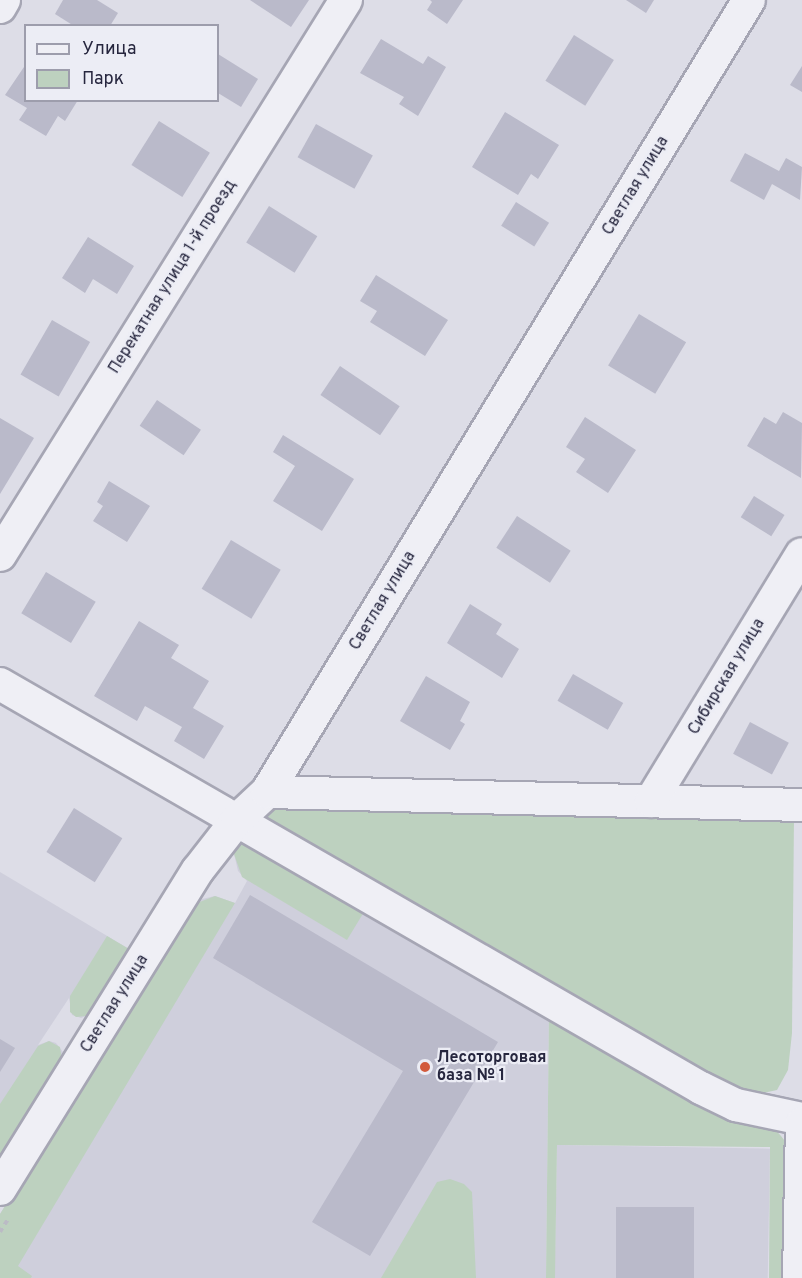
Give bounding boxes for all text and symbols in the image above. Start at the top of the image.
legend [24,24,219,102]
text: Улица [82,38,136,61]
text: Парк [82,68,124,91]
street label: Светлая улица [599,133,673,239]
street label: Перекатная улица 1-й проезд [105,177,241,377]
street label: Светлая улица [346,548,420,654]
street label: Сибирская улица [685,615,769,739]
street label: Светлая улица [77,951,153,1057]
place label: Лесоторговая база № 1 [437,1048,547,1086]
marker: Лесоторговая база № 1 [418,1060,432,1074]

